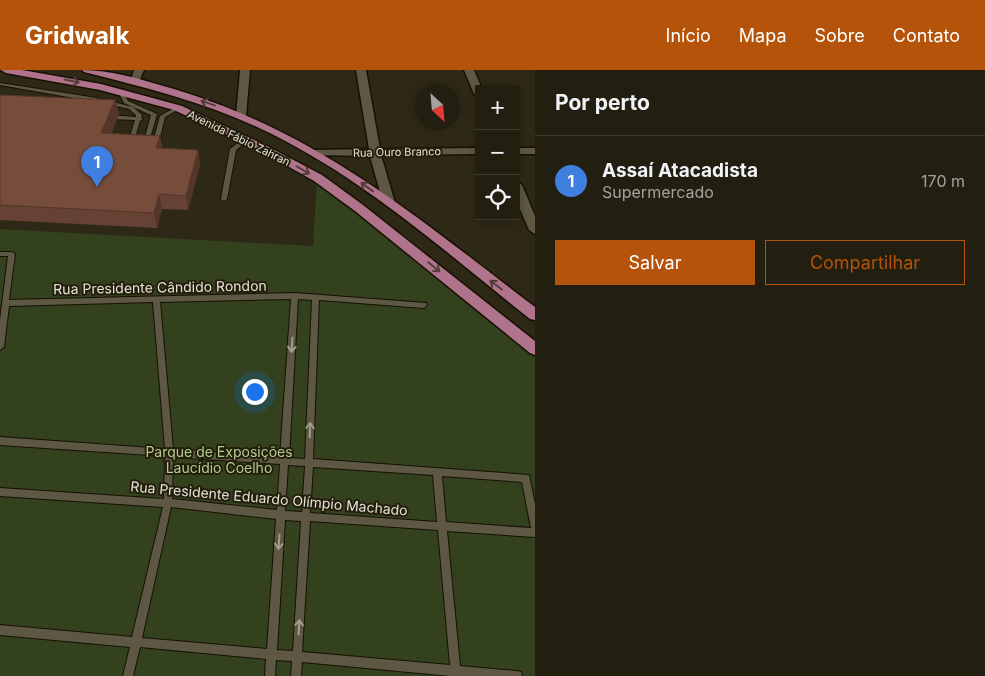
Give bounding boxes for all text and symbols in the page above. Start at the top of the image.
text: Gridwalk [25,21,129,50]
text: Início [666,25,711,46]
text: Mapa [739,25,786,46]
text: Sobre [814,25,865,46]
text: Contato [893,25,960,46]
one-way arrow [63,77,79,86]
north arrow [415,85,460,130]
map controls [475,85,520,220]
button: + [475,85,520,130]
text: Por perto [555,90,650,115]
one-way arrow [201,98,216,107]
street label: Avenida Fábio Zahran [185,107,293,169]
button: − [475,130,520,175]
street label: Rua Ouro Branco [353,144,442,160]
pin: 1 [81,146,113,187]
text: Assaí Atacadista [602,159,758,182]
one-way arrow [296,166,310,176]
text: 1 [568,171,574,191]
text: 170 m [921,171,965,191]
button: locate [475,175,520,220]
one-way arrow [360,182,374,192]
text: Supermercado [602,182,714,202]
button: Salvar [555,240,755,285]
button: Compartilhar [765,240,965,285]
one-way arrow [427,262,440,273]
street label: Rua Presidente Cândido Rondon [53,277,267,297]
one-way arrow [489,280,503,290]
one-way arrow [287,337,296,353]
your location [242,379,268,405]
one-way arrow [305,422,315,438]
park label: Parque de Exposições Laucídio Coelho [145,443,293,476]
street label: Rua Presidente Eduardo Olímpio Machado [130,477,408,519]
one-way arrow [274,534,283,550]
one-way arrow [294,620,303,636]

